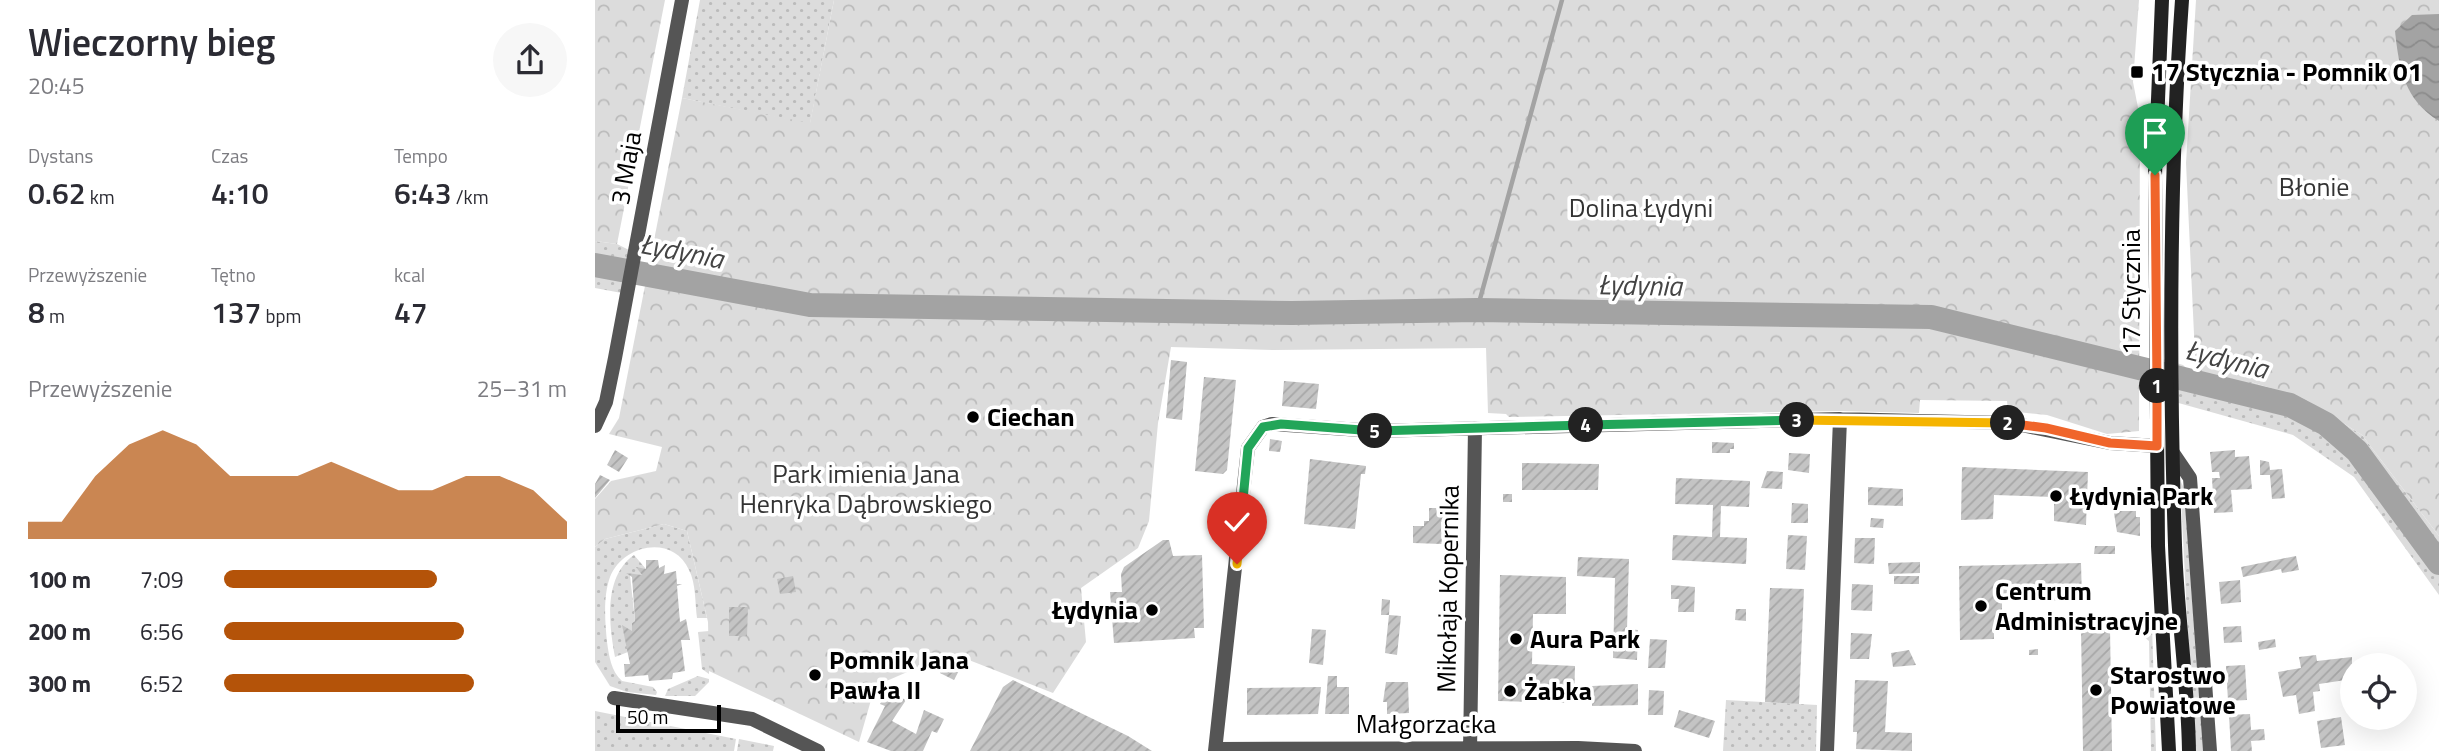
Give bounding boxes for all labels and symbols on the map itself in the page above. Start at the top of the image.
place label: 17 Stycznia - Pomnik 01 [2151,52,2422,91]
marker: 17 Stycznia - Pomnik 01 [2129,64,2145,80]
pin [2125,103,2185,175]
street label: 3 Maja [600,128,651,208]
park label: Błonie [2279,167,2349,206]
park label: Dolina Łydyni [1569,188,1713,227]
water label: Łydynia [637,221,729,280]
street label: 17 Stycznia [2111,229,2150,355]
water label: Łydynia [1598,262,1684,307]
water label: Łydynia [2181,328,2275,390]
pin: 1 [2139,368,2175,404]
place label: Ciechan [987,397,1075,436]
pin: 3 [1779,402,1815,438]
pin: 2 [1991,406,2025,440]
pin: 4 [1569,408,1604,442]
marker: Ciechan [965,409,981,425]
pin: 5 [1357,414,1393,448]
park label: Park imienia Jana Henryka Dąbrowskiego [739,454,993,523]
place label: Łydynia Park [2069,476,2214,515]
street label: Mikołaja Kopernika [1426,485,1469,693]
marker: Łydynia Park [2048,488,2064,504]
pin [1207,492,1267,564]
place label: Centrum Administracyjne [1995,571,2178,640]
place label: Łydynia [1051,590,1138,629]
marker: Centrum Administracyjne [1973,598,1989,614]
marker: Łydynia [1144,602,1160,618]
place label: Aura Park [1530,619,1641,658]
marker: Aura Park [1508,631,1524,647]
place label: Pomnik Jana Pawła II [829,640,969,709]
place label: Starostwo Powiatowe [2110,655,2236,724]
marker: Pomnik Jana Pawła II [807,667,823,683]
place label: Żabka [1524,671,1592,710]
marker: Starostwo Powiatowe [2088,682,2104,698]
marker: Żabka [1502,683,1518,699]
scale bar [616,702,721,734]
street label: Małgorzacka [1356,704,1496,743]

